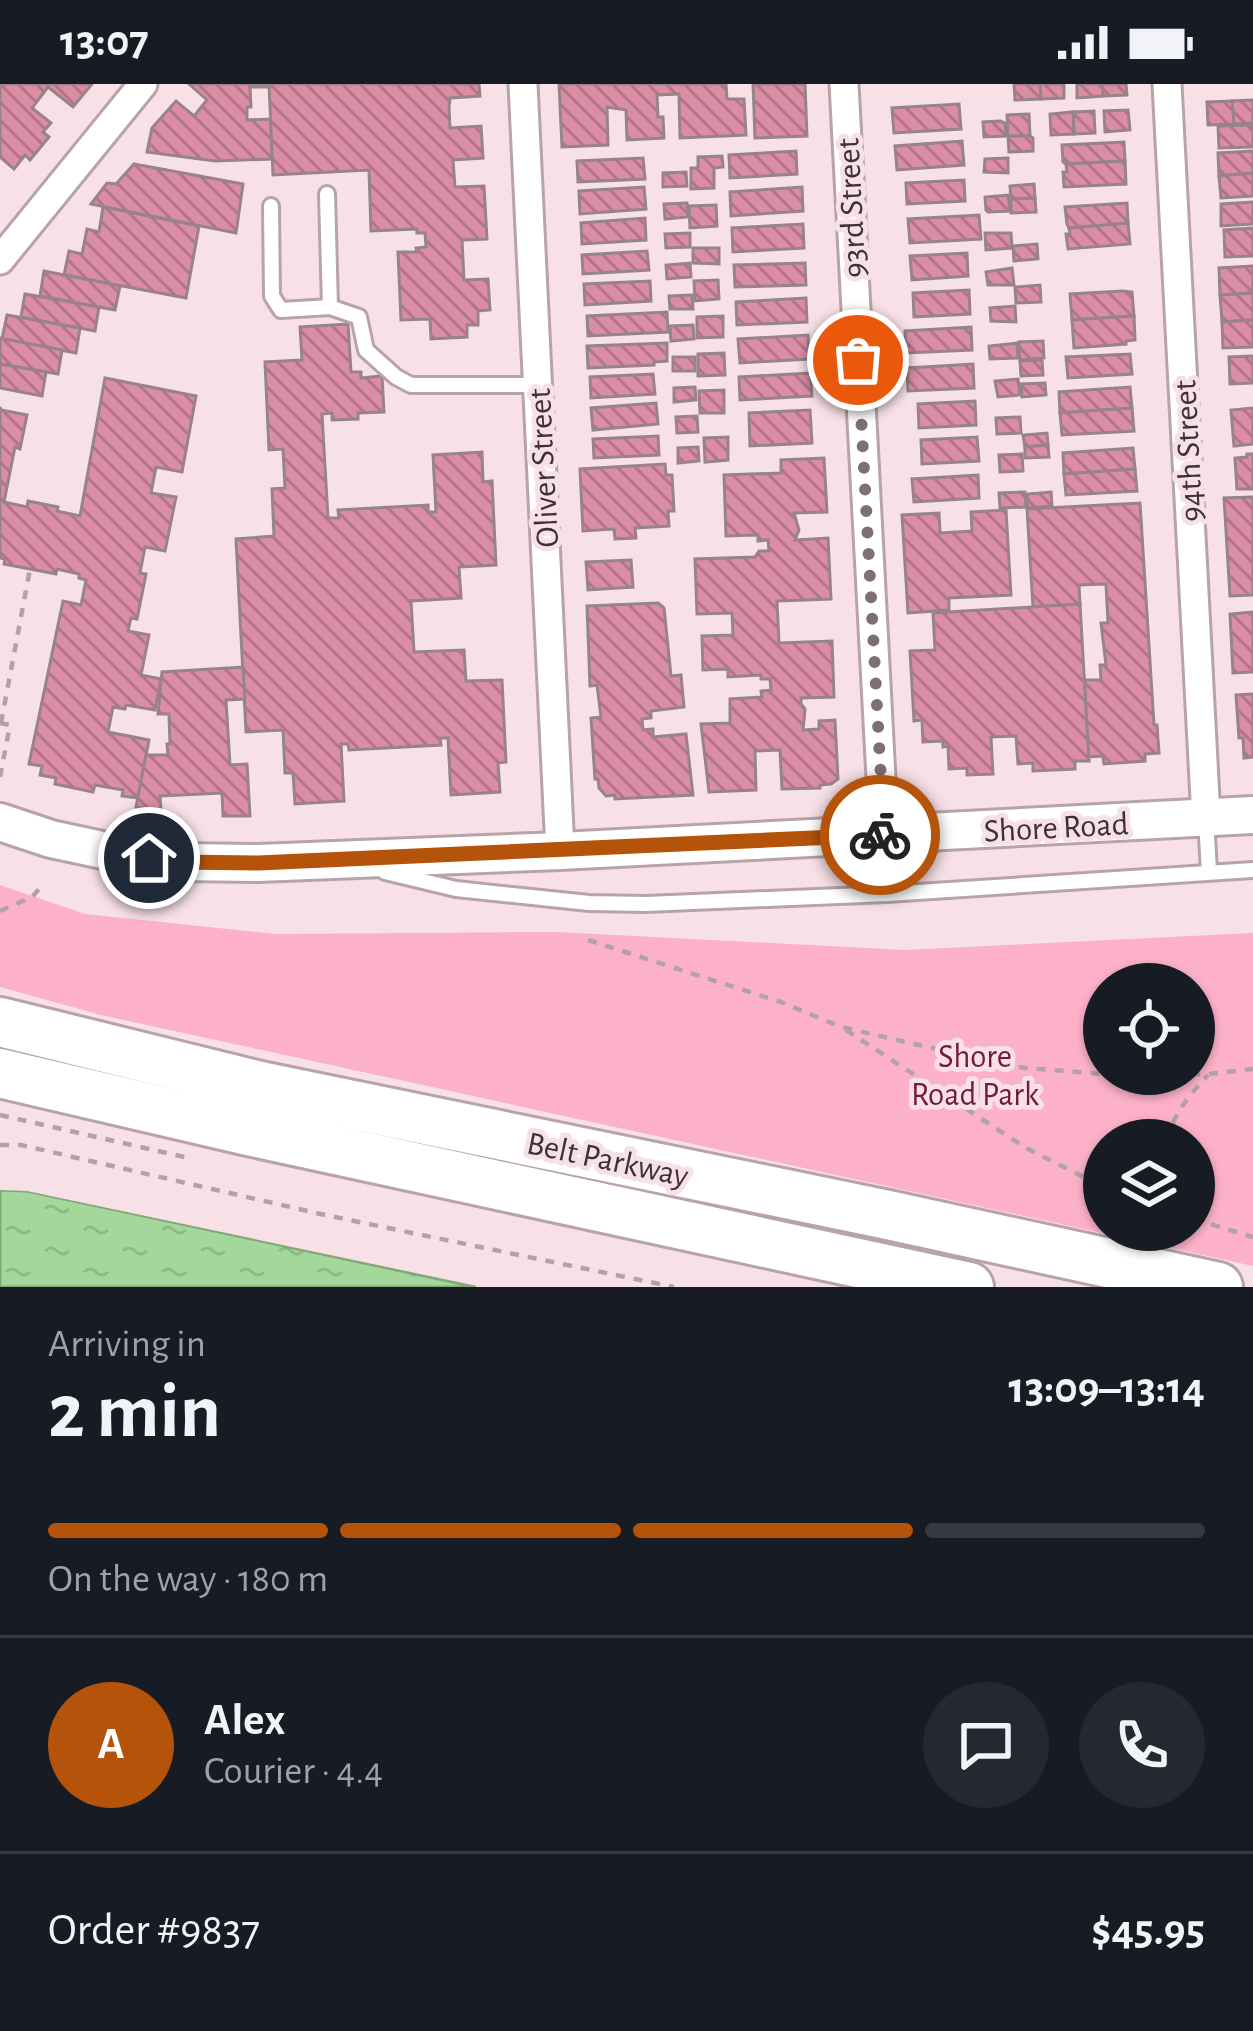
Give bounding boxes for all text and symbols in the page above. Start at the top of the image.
text: 13:07 [60,19,149,64]
street label: 93rd Street [832,137,873,279]
pin [807,309,909,411]
icon: bag [825,327,891,393]
street label: 94th Street [1169,379,1210,523]
street label: Oliver Street [524,387,565,548]
courier [820,775,940,895]
icon: bike [847,802,913,868]
pin [98,807,200,909]
street label: Shore Road [983,808,1129,849]
icon: home [116,825,182,891]
map controls [1083,963,1215,1251]
button: locate [1083,963,1215,1095]
park label: Shore Road Park [911,1041,1039,1112]
button: layers [1083,1119,1215,1251]
street label: Belt Parkway [524,1127,691,1194]
text: Arriving in [48,1325,206,1364]
text: 13:09–13:14 [1008,1366,1205,1411]
text: 2 min [48,1374,221,1452]
text: On the way · 180 m [48,1560,328,1599]
button: chat [923,1682,1049,1808]
button: phone [1079,1682,1205,1808]
text: Alex [204,1698,285,1743]
text: A [97,1722,125,1767]
text: Courier · 4.4 [204,1752,383,1791]
text: Order #9837 [48,1908,260,1953]
text: $45.95 [1091,1908,1205,1953]

